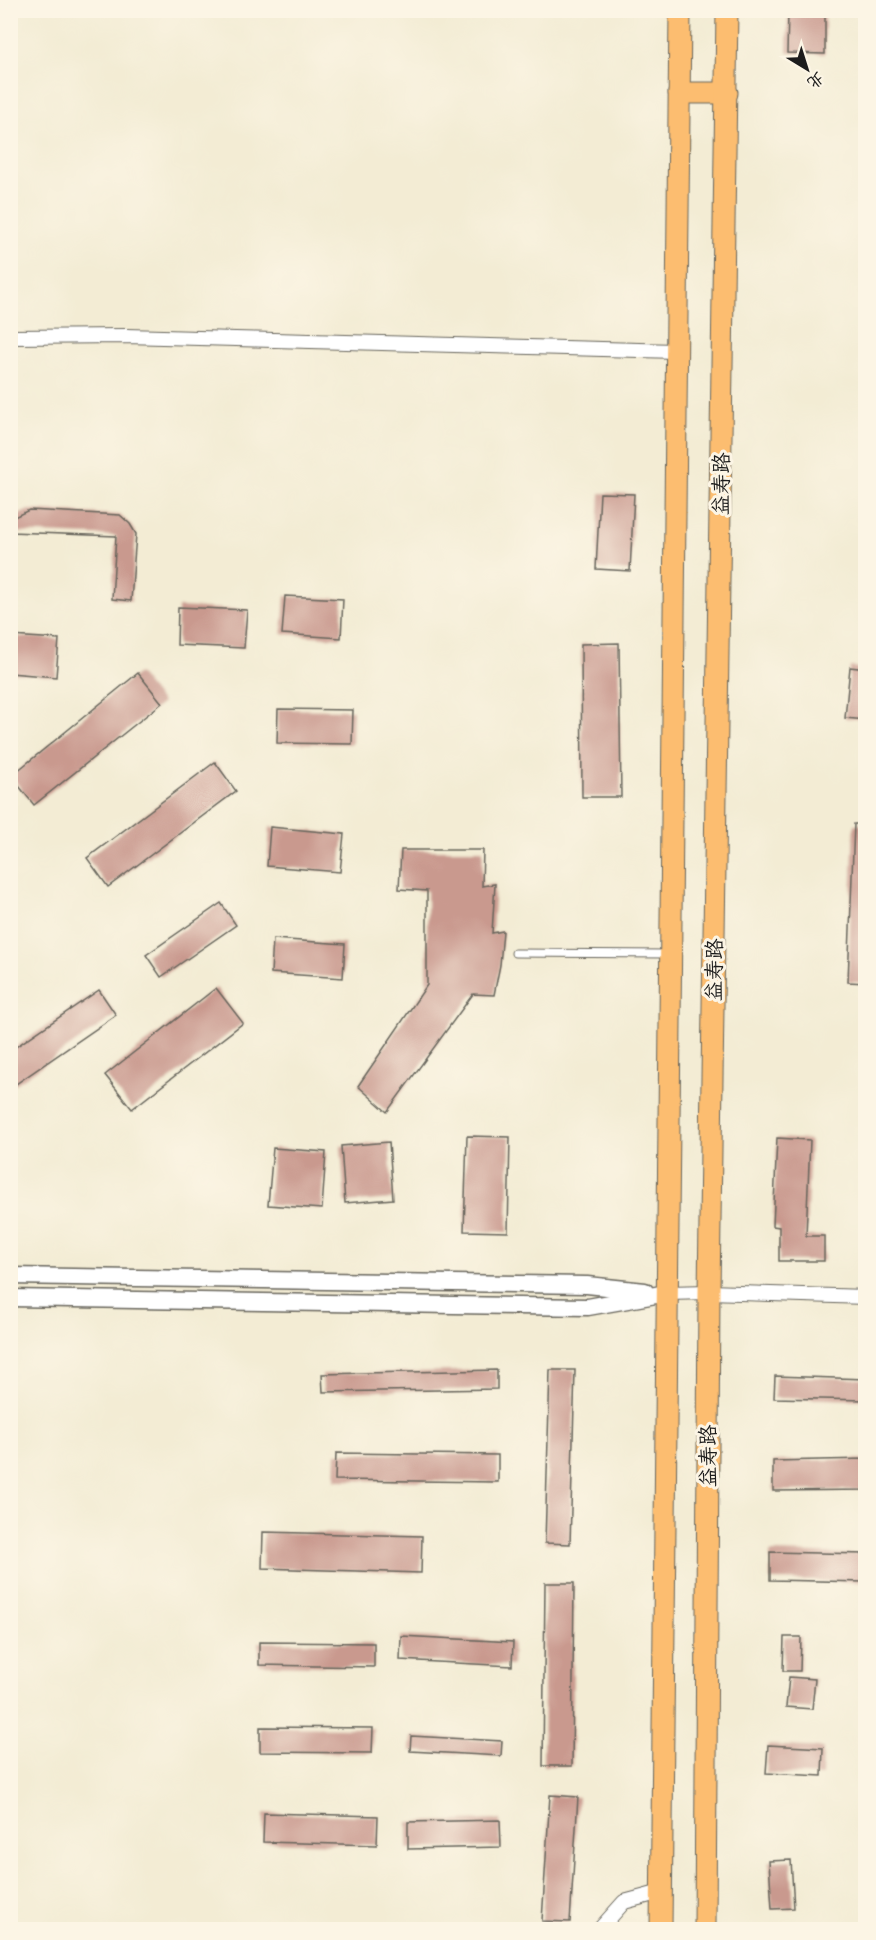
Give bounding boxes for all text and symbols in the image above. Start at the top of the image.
north arrow [777,39,837,99]
text: 北 [803,67,828,93]
street label: 益寿路 [707,452,735,516]
street label: 益寿路 [700,938,728,1002]
street label: 益寿路 [695,1425,721,1488]

